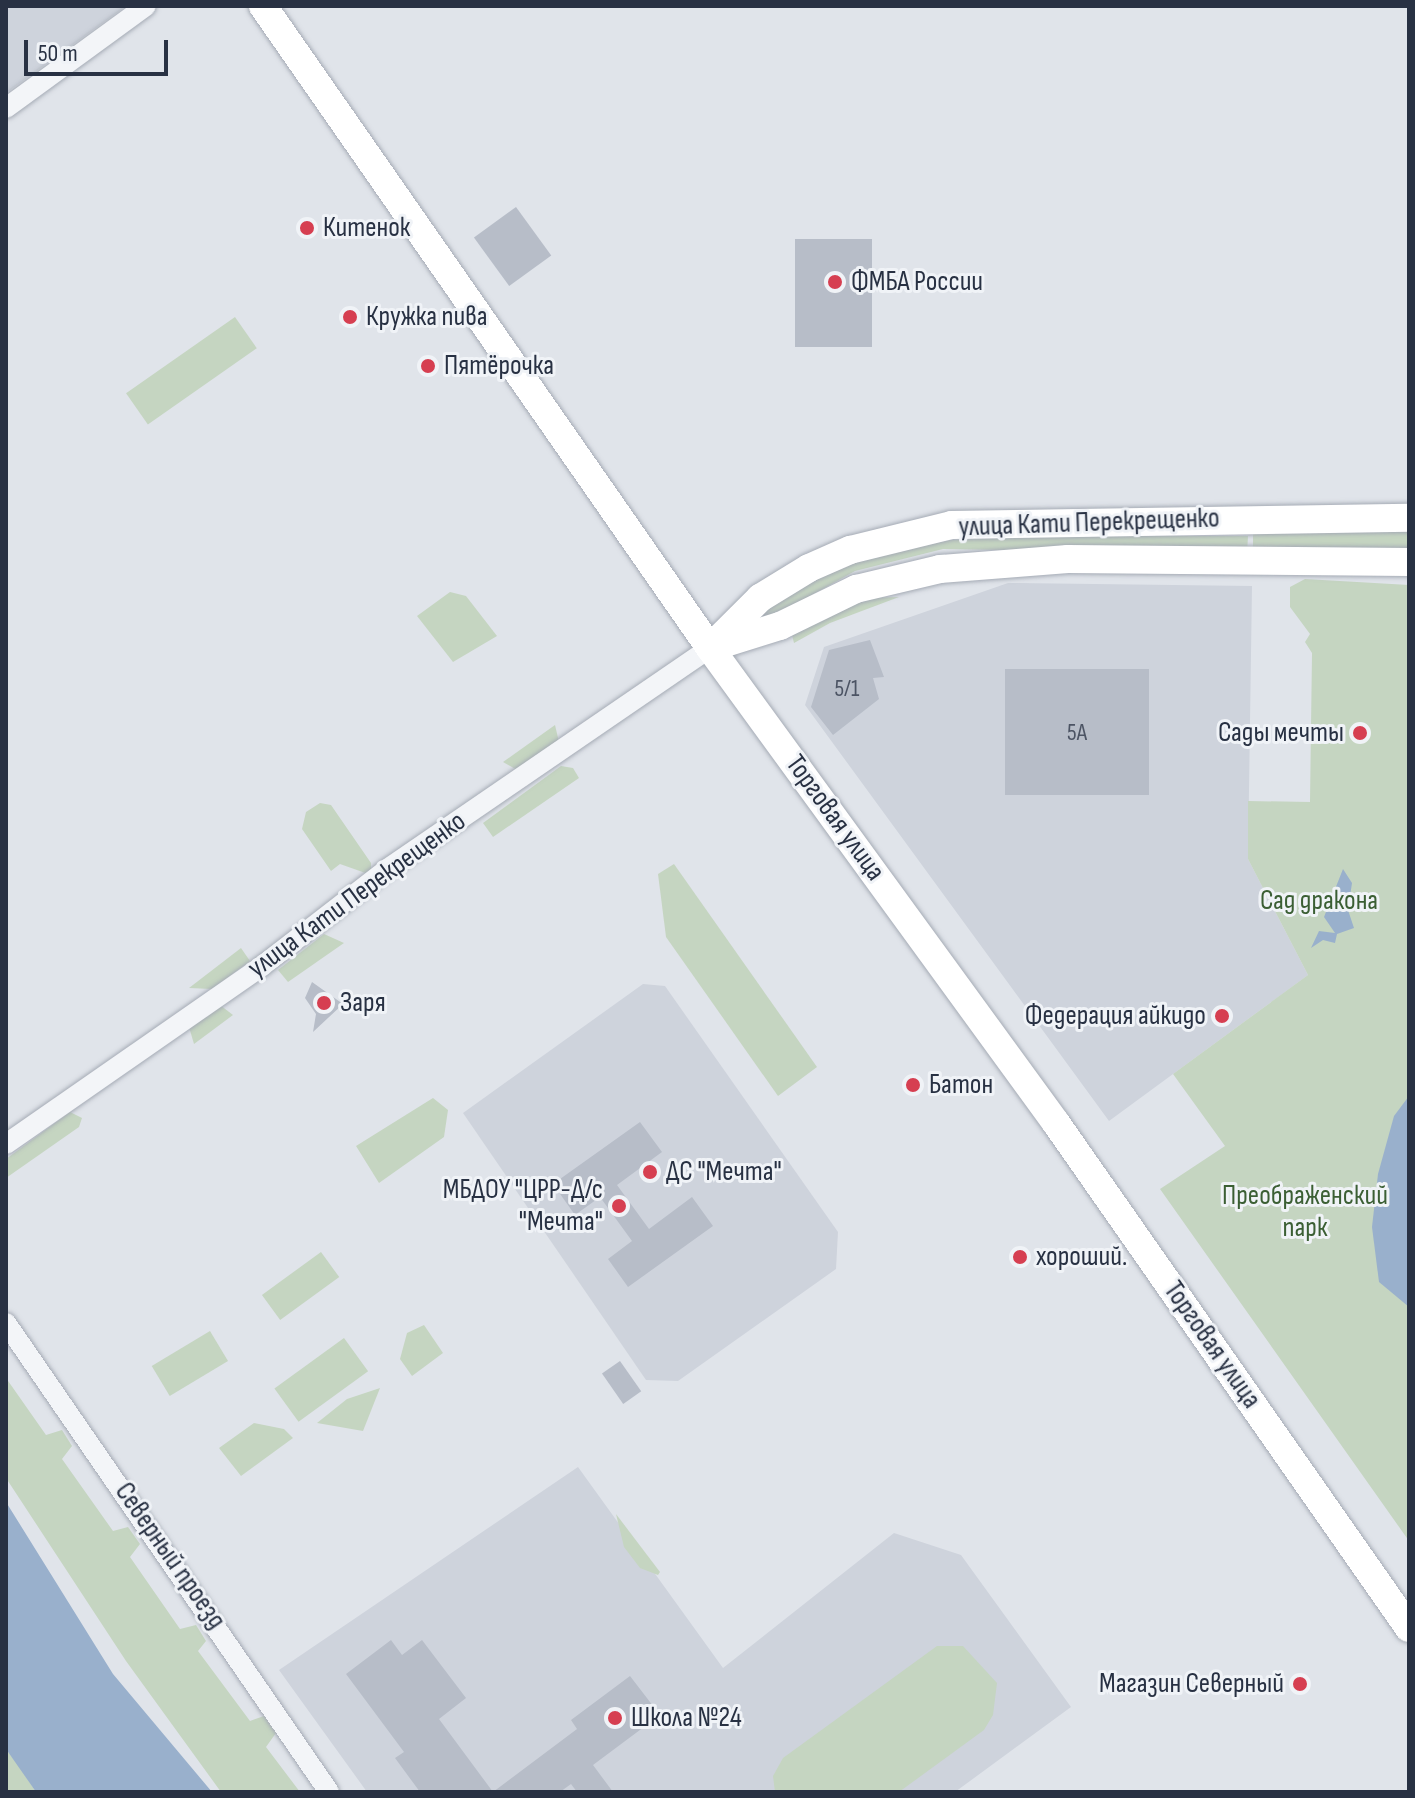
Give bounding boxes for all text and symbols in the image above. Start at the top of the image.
scale bar [28,24,172,74]
text: 50 m [38,39,78,68]
place label: Китенок [323,211,410,245]
marker: Китенок [298,219,316,237]
place label: ФМБА России [851,265,983,299]
marker: ФМБА России [826,273,844,291]
place label: Кружка пива [366,300,488,334]
marker: Кружка пива [341,308,359,326]
place label: Пятёрочка [444,349,554,383]
marker: Пятёрочка [419,357,437,375]
street label: улица Кати Перекрещенко [958,502,1220,544]
house number: 5/1 [834,675,860,703]
place label: Сады мечты [1218,716,1344,750]
house number: 5А [1067,719,1087,747]
marker: Сады мечты [1351,724,1369,742]
street label: Торговая улица [778,749,892,887]
street label: улица Кати Перекрещенко [242,805,472,985]
park label: Сад дракона [1260,884,1378,918]
place label: Заря [340,986,386,1020]
marker: Заря [315,994,333,1012]
place label: Федерация айкидо [1025,999,1206,1033]
marker: Федерация айкидо [1213,1007,1231,1025]
place label: Батон [929,1068,993,1102]
marker: Батон [904,1076,922,1094]
place label: ДС "Мечта" [666,1155,782,1189]
marker: ДС "Мечта" [641,1163,659,1181]
place label: МБДОУ "ЦРР-Д/с "Мечта" [443,1173,603,1239]
park label: Преображенский парк [1222,1179,1388,1245]
marker: МБДОУ "ЦРР-Д/с "Мечта" [610,1197,628,1215]
place label: хороший. [1036,1240,1127,1274]
marker: хороший. [1011,1248,1029,1266]
street label: Торговая улица [1156,1275,1268,1415]
street label: Северный проезд [107,1476,233,1636]
place label: Магазин Северный [1099,1667,1284,1701]
marker: Магазин Северный [1291,1675,1309,1693]
place label: Школа №24 [631,1701,742,1735]
marker: Школа №24 [606,1709,624,1727]

